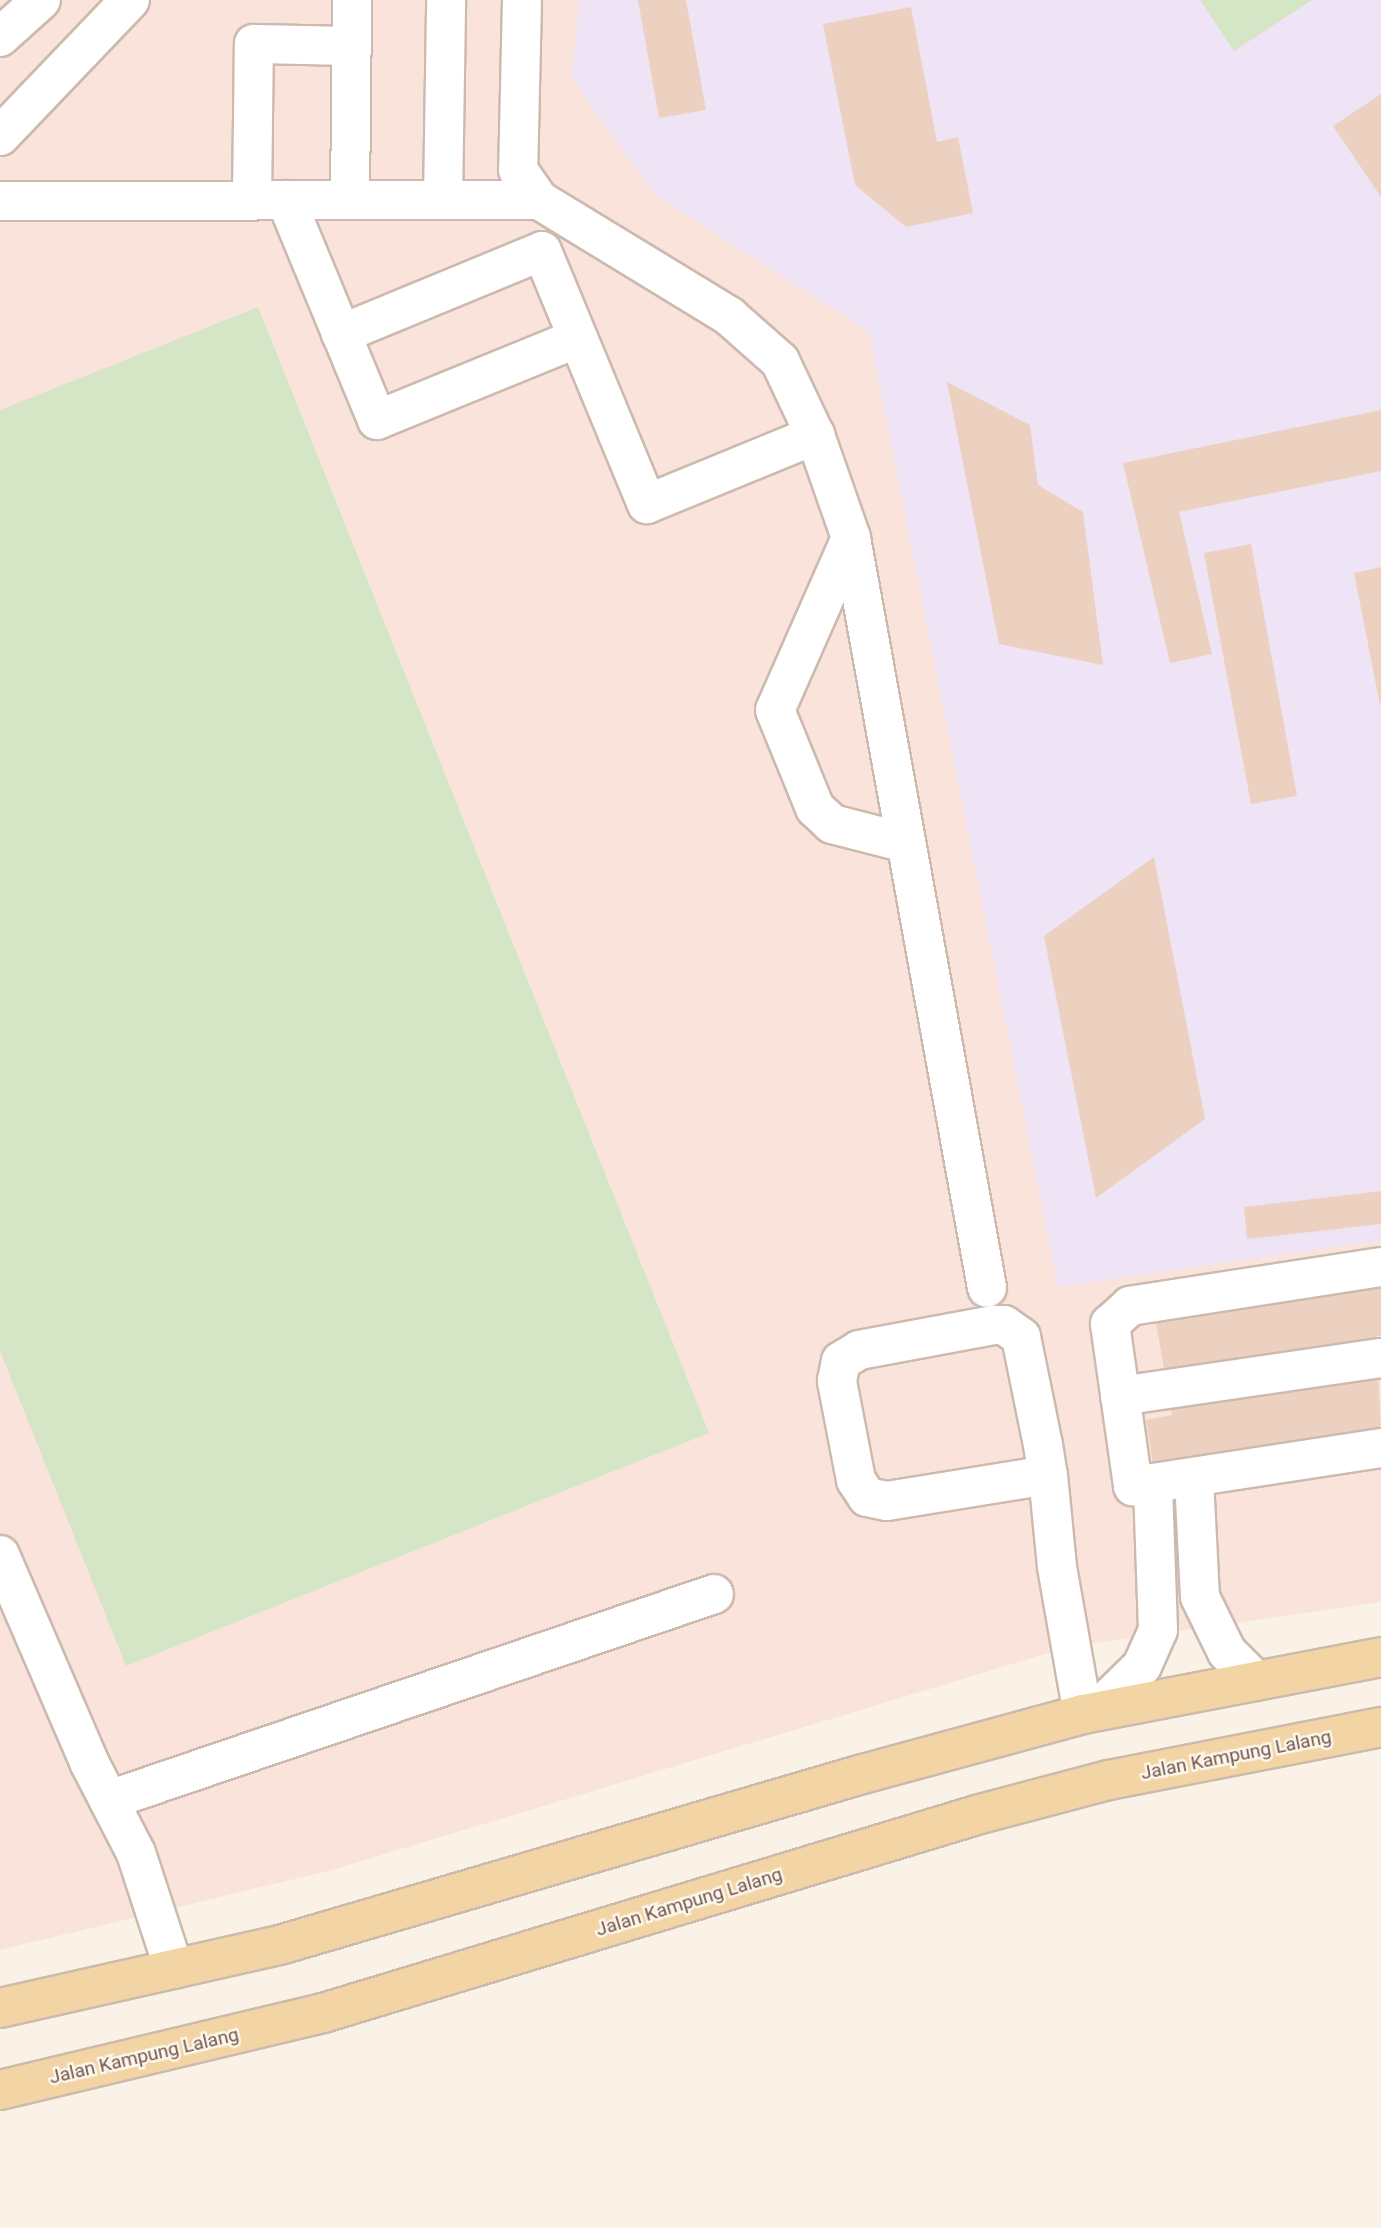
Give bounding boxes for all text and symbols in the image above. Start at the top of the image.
street label: Jalan Kampung Lalang [1139,1725,1333,1785]
street label: Jalan Kampung Lalang [593,1863,785,1941]
street label: Jalan Kampung Lalang [47,2023,241,2089]

